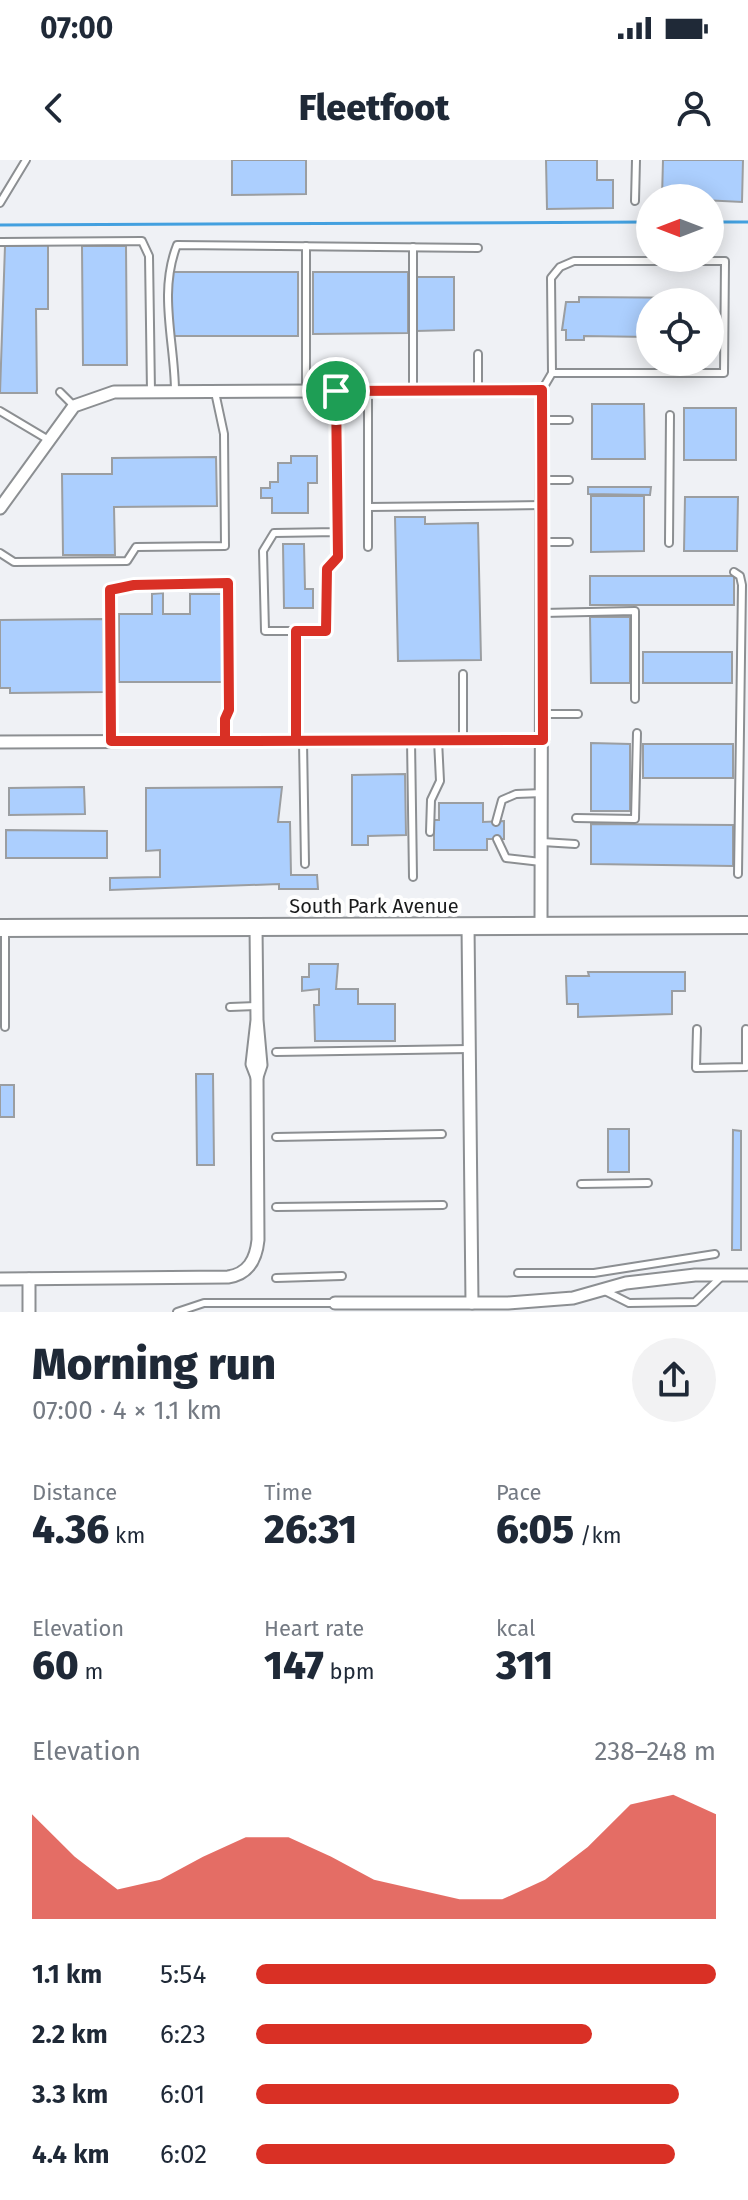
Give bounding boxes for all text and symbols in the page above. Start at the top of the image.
text: 07:00 [40,10,113,46]
icon: back [32,86,76,130]
text: Fleetfoot [299,86,449,130]
icon: person [672,86,716,130]
north arrow [636,184,724,272]
map controls [636,184,724,376]
button: locate [636,288,724,376]
pin [302,357,370,425]
icon: arrive [314,369,358,413]
street label: South Park Avenue [289,894,459,918]
text: Morning run [32,1338,276,1391]
button: share [632,1338,716,1422]
text: 07:00 · 4 × 1.1 km [32,1395,222,1426]
text: Distance [32,1479,117,1506]
text: Time [264,1479,312,1506]
text: Pace [496,1479,542,1506]
text: 4.36 [32,1506,109,1554]
text: 26:31 [264,1506,357,1554]
text: 6:05 [496,1506,574,1554]
text: km [109,1522,145,1549]
text: /km [574,1522,622,1549]
text: Elevation [32,1615,124,1642]
text: Heart rate [264,1615,364,1642]
text: kcal [496,1615,536,1642]
text: 60 [32,1642,79,1690]
text: 147 [264,1642,324,1690]
text: 311 [496,1642,553,1690]
text: m [79,1658,103,1685]
text: bpm [324,1658,375,1685]
text: Elevation [32,1736,141,1767]
text: 238–248 m [595,1736,716,1767]
text: 1.1 km [32,1959,102,1990]
text: 5:54 [160,1959,206,1990]
text: 2.2 km [32,2019,108,2050]
text: 6:23 [160,2019,206,2050]
text: 3.3 km [32,2079,108,2110]
text: 6:01 [160,2079,205,2110]
text: 4.4 km [32,2139,110,2170]
text: 6:02 [160,2139,207,2170]

